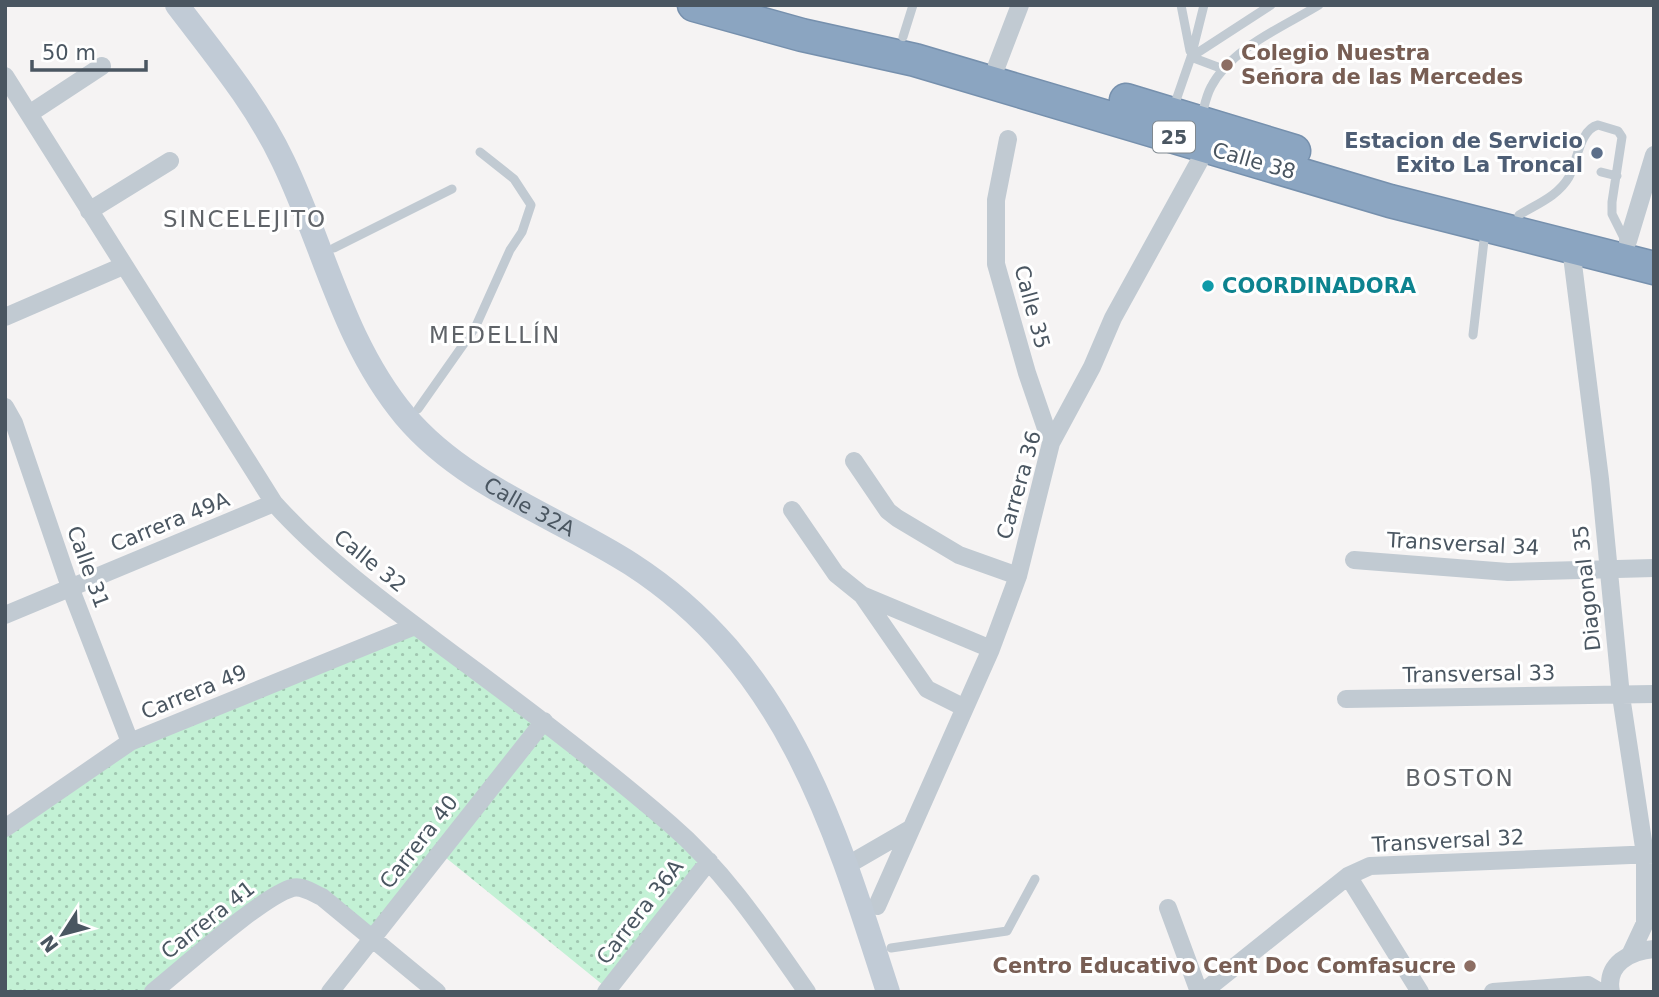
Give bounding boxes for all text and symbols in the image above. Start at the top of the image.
scale bar [32,28,145,72]
text: 50 m [42,41,96,65]
place label: Colegio Nuestra Señora de las Mercedes [1241,41,1523,89]
marker: Colegio Nuestra Señora de las Mercedes [1219,57,1235,73]
road number: 25 [1153,122,1195,153]
place label: Estacion de Servicio Exito La Troncal [1344,129,1583,177]
street label: Calle 38 [1210,138,1298,184]
marker: Estacion de Servicio Exito La Troncal [1589,145,1605,161]
district label: SINCELEJITO [163,206,327,232]
street label: Calle 35 [1009,263,1055,351]
place label: COORDINADORA [1222,274,1417,298]
marker: COORDINADORA [1200,278,1216,294]
district label: MEDELLÍN [429,321,561,348]
street label: Carrera 36 [992,428,1046,542]
street label: Calle 32A [479,473,579,542]
street label: Carrera 49A [107,487,234,557]
street label: Calle 31 [62,523,114,611]
street label: Diagonal 35 [1568,524,1606,652]
street label: Calle 32 [329,525,411,597]
street label: Transversal 34 [1385,528,1540,560]
street label: Carrera 49 [138,660,250,724]
street label: Transversal 33 [1402,661,1555,687]
district label: BOSTON [1405,765,1515,791]
street label: Carrera 40 [375,791,463,893]
street label: Transversal 32 [1370,825,1525,857]
street label: Carrera 36A [592,854,689,969]
street label: Carrera 41 [157,876,259,964]
north arrow [28,899,98,969]
text: N [36,931,63,957]
place label: Centro Educativo Cent Doc Comfasucre [993,954,1456,978]
marker: Centro Educativo Cent Doc Comfasucre [1462,958,1478,974]

